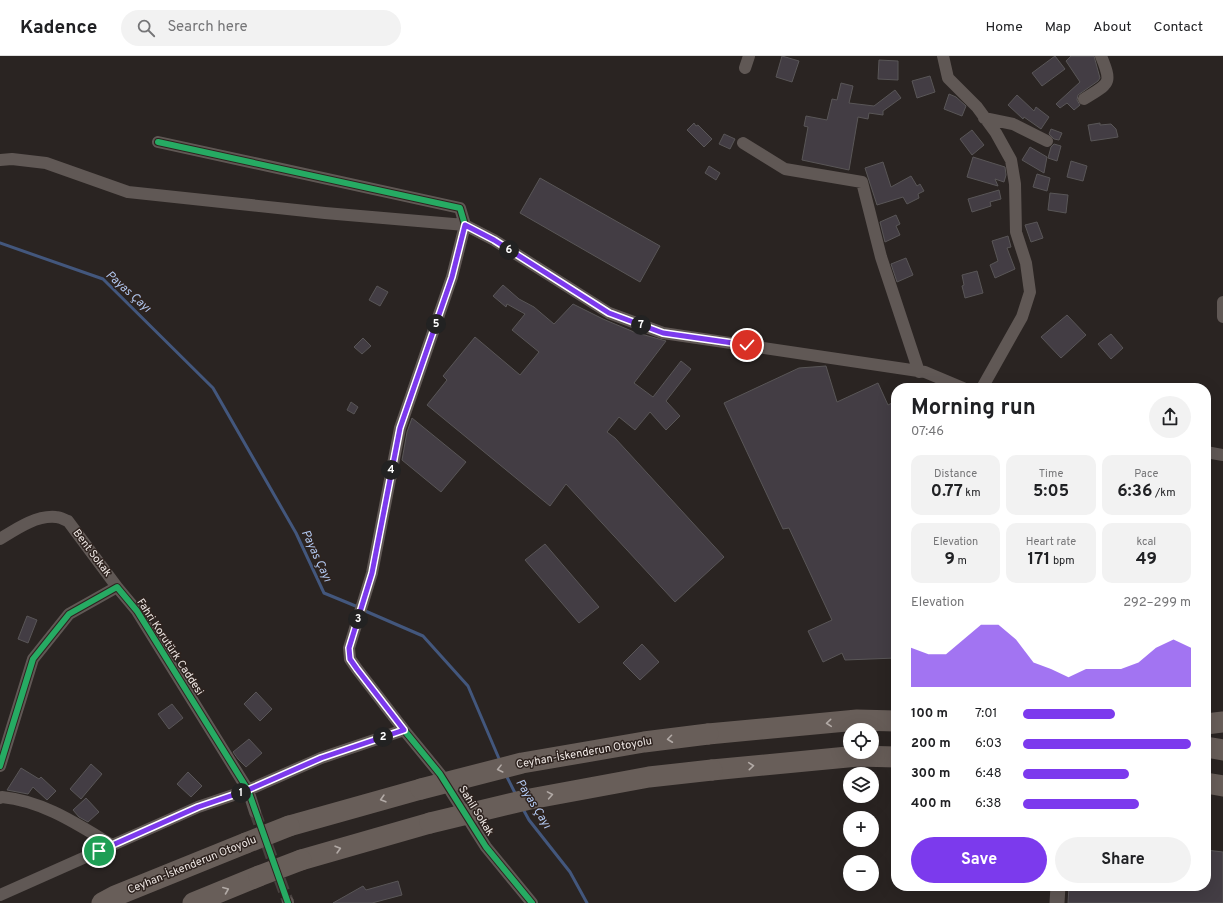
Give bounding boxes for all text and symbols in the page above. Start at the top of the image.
search box [121,10,401,46]
text: Kadence [20,16,97,40]
icon: search [135,17,157,39]
text: Search here [167,18,248,37]
text: Home [986,19,1023,36]
text: Map [1045,19,1071,36]
text: About [1093,19,1132,36]
text: Contact [1154,19,1203,36]
pin: 6 [499,240,519,260]
text: 6 [506,243,512,257]
water label: Payas Çayı [102,267,155,317]
pin: 5 [426,314,446,334]
pin: 7 [631,315,651,335]
text: 5 [433,317,439,331]
text: 7 [638,318,644,332]
pin [730,328,764,362]
icon: check [736,334,758,356]
text: Morning run [911,395,1036,422]
button: share [1149,396,1191,438]
text: 07:46 [911,424,944,440]
pin: 4 [381,460,401,480]
text: 4 [387,463,395,477]
text: Distance [934,467,977,481]
text: Time [1039,467,1063,481]
text: Pace [1134,467,1158,481]
text: 0.77 [931,481,963,503]
text: 5:05 [1033,481,1069,503]
text: 6:36 [1117,481,1152,503]
text: km [963,486,981,500]
text: /km [1152,486,1175,500]
street label: Bent Sokak [70,526,114,580]
water label: Payas Çayı [297,527,335,586]
text: Elevation [933,535,978,549]
text: Heart rate [1026,535,1076,549]
text: kcal [1137,535,1156,549]
text: 9 [944,549,955,571]
text: 171 [1027,549,1050,571]
text: 49 [1136,549,1157,571]
text: m [955,554,967,568]
text: bpm [1050,554,1075,568]
text: Elevation [911,595,964,611]
text: 292–299 m [1123,595,1191,611]
street label: Fahri Korutürk Caddesi [133,596,207,698]
pin: 3 [348,609,368,629]
text: 3 [355,612,361,626]
text: 100 m [911,706,948,722]
text: 7:01 [975,706,997,722]
one-way arrow [826,718,832,727]
map controls [843,723,879,891]
button: locate [843,723,879,759]
pin: 2 [373,727,393,747]
text: 2 [380,730,386,744]
street label: Ceyhan-İskenderun Otoyolu [515,733,653,772]
one-way arrow [667,734,673,743]
text: 200 m [911,736,951,752]
text: 6:03 [975,736,1002,752]
one-way arrow [748,762,754,771]
one-way arrow [497,764,504,773]
text: 300 m [911,766,950,782]
text: 6:48 [975,766,1002,782]
button: layers [843,767,879,803]
water label: Payas Çayı [511,776,555,833]
pin: 1 [231,783,251,803]
street label: Sahil Sokak [455,783,497,839]
text: 1 [239,786,243,800]
one-way arrow [547,791,553,800]
one-way arrow [380,794,387,803]
text: 400 m [911,796,951,812]
text: 6:38 [975,796,1001,812]
button: + [843,811,879,847]
street label: Ceyhan-İskenderun Otoyolu [125,832,259,897]
pin [82,834,116,868]
button: Save [911,837,1047,883]
button: Share [1055,837,1191,883]
icon: arrive [88,840,110,862]
one-way arrow [335,845,342,854]
button: − [843,855,879,891]
one-way arrow [223,886,230,894]

